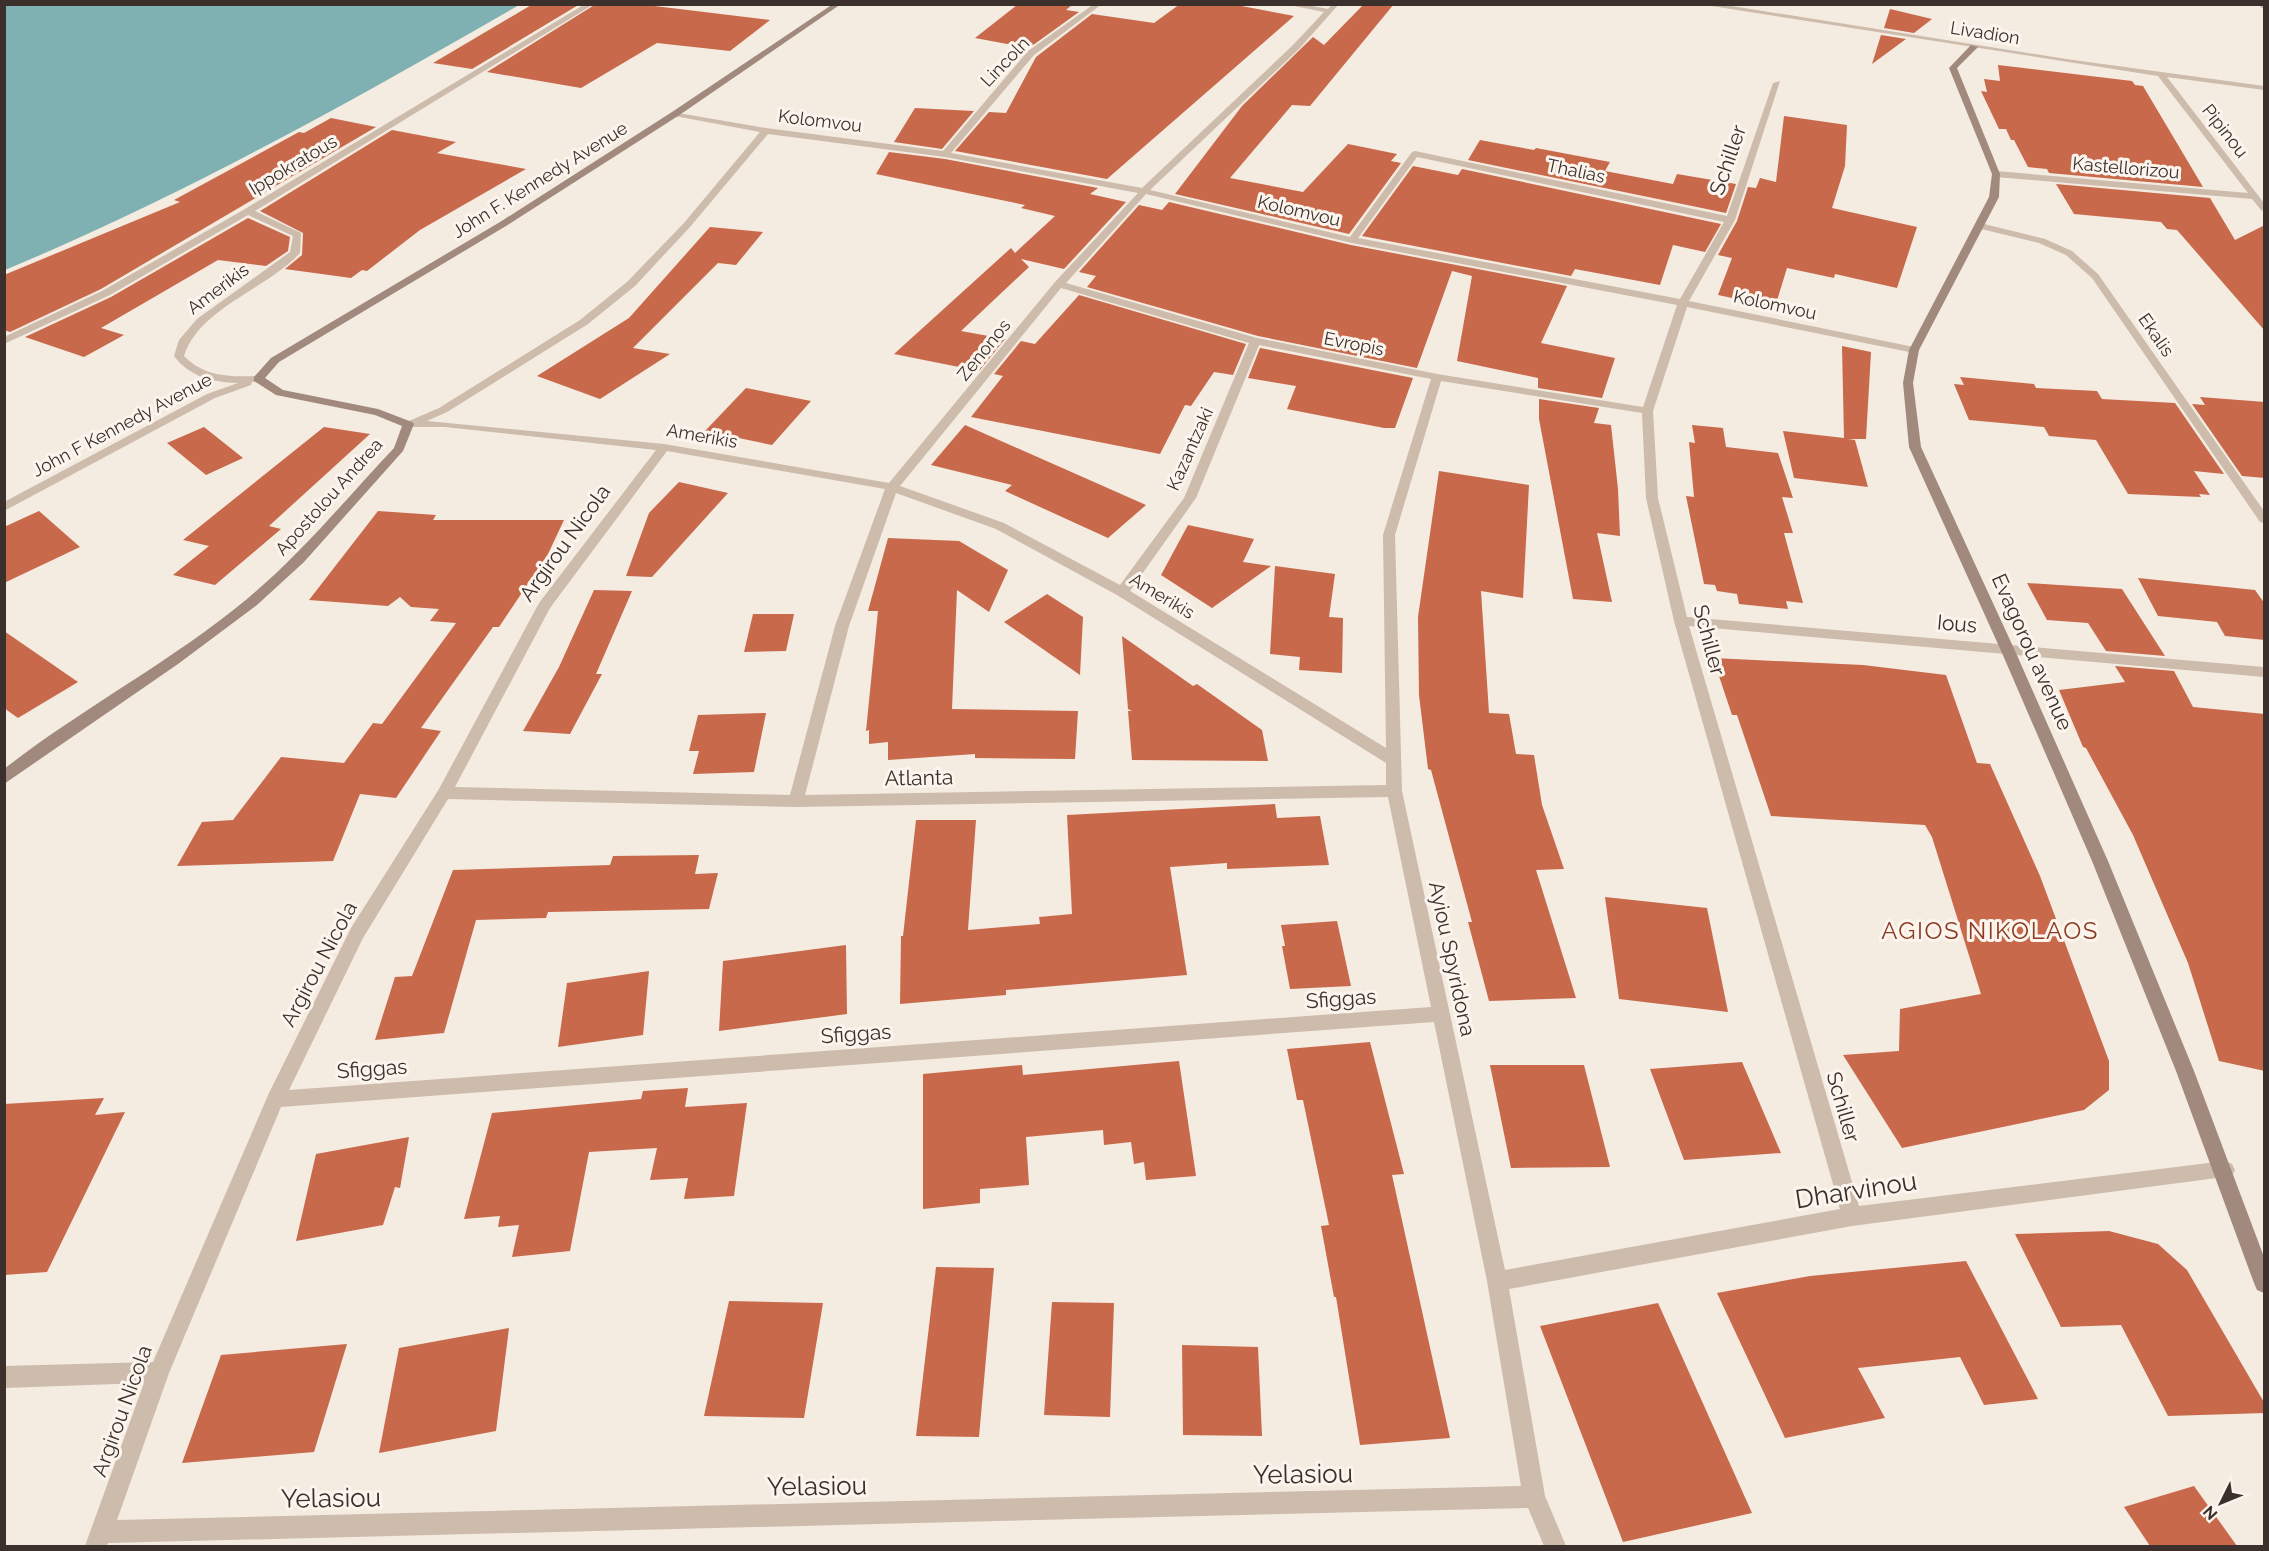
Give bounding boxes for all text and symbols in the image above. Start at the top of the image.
street label: Livadion [1949,17,2021,48]
street label: Lincoln [976,32,1033,91]
street label: Pipinou [2198,100,2253,162]
street label: Kolomvou [777,105,863,136]
street label: John F. Kennedy Avenue [448,117,632,242]
street label: Schiller [1704,121,1751,198]
street label: Ippokratous [245,130,341,199]
street label: Kastellorizou [2072,152,2180,183]
street label: Thalias [1545,154,1607,187]
street label: Kolomvou [1256,191,1343,230]
street label: Amerikis [183,258,253,319]
street label: Kolomvou [1732,285,1819,324]
street label: Ekalis [2134,309,2179,361]
street label: Zenonos [953,315,1015,385]
street label: Evropis [1322,327,1386,360]
street label: John F Kennedy Avenue [28,368,216,481]
street label: Kazantzaki [1162,404,1217,494]
street label: Amerikis [665,419,739,452]
street label: Apostolou Andrea [271,434,387,559]
street label: Argirou Nicola [514,480,615,606]
street label: Amerikis [1126,568,1199,623]
street label: Evagorou avenue [1987,570,2078,734]
street label: Schiller [1688,602,1731,679]
street label: Ious [1936,609,1978,638]
street label: Atlanta [884,764,953,791]
street label: Ayiou Spyridona [1424,879,1481,1039]
street label: Argirou Nicola [275,897,362,1031]
district label: AGIOS NIKOLAOS [1881,916,2099,945]
street label: Sfiggas [1305,984,1377,1013]
street label: Sfiggas [820,1019,892,1048]
street label: Sfiggas [336,1054,408,1083]
street label: Schiller [1822,1069,1866,1146]
street label: Dharvinou [1793,1166,1919,1214]
street label: Argirou Nicola [86,1342,157,1480]
street label: Yelasiou [1253,1458,1353,1490]
street label: Yelasiou [767,1470,867,1502]
north arrow [2191,1473,2251,1533]
street label: Yelasiou [281,1482,381,1514]
text: N [2199,1502,2222,1524]

